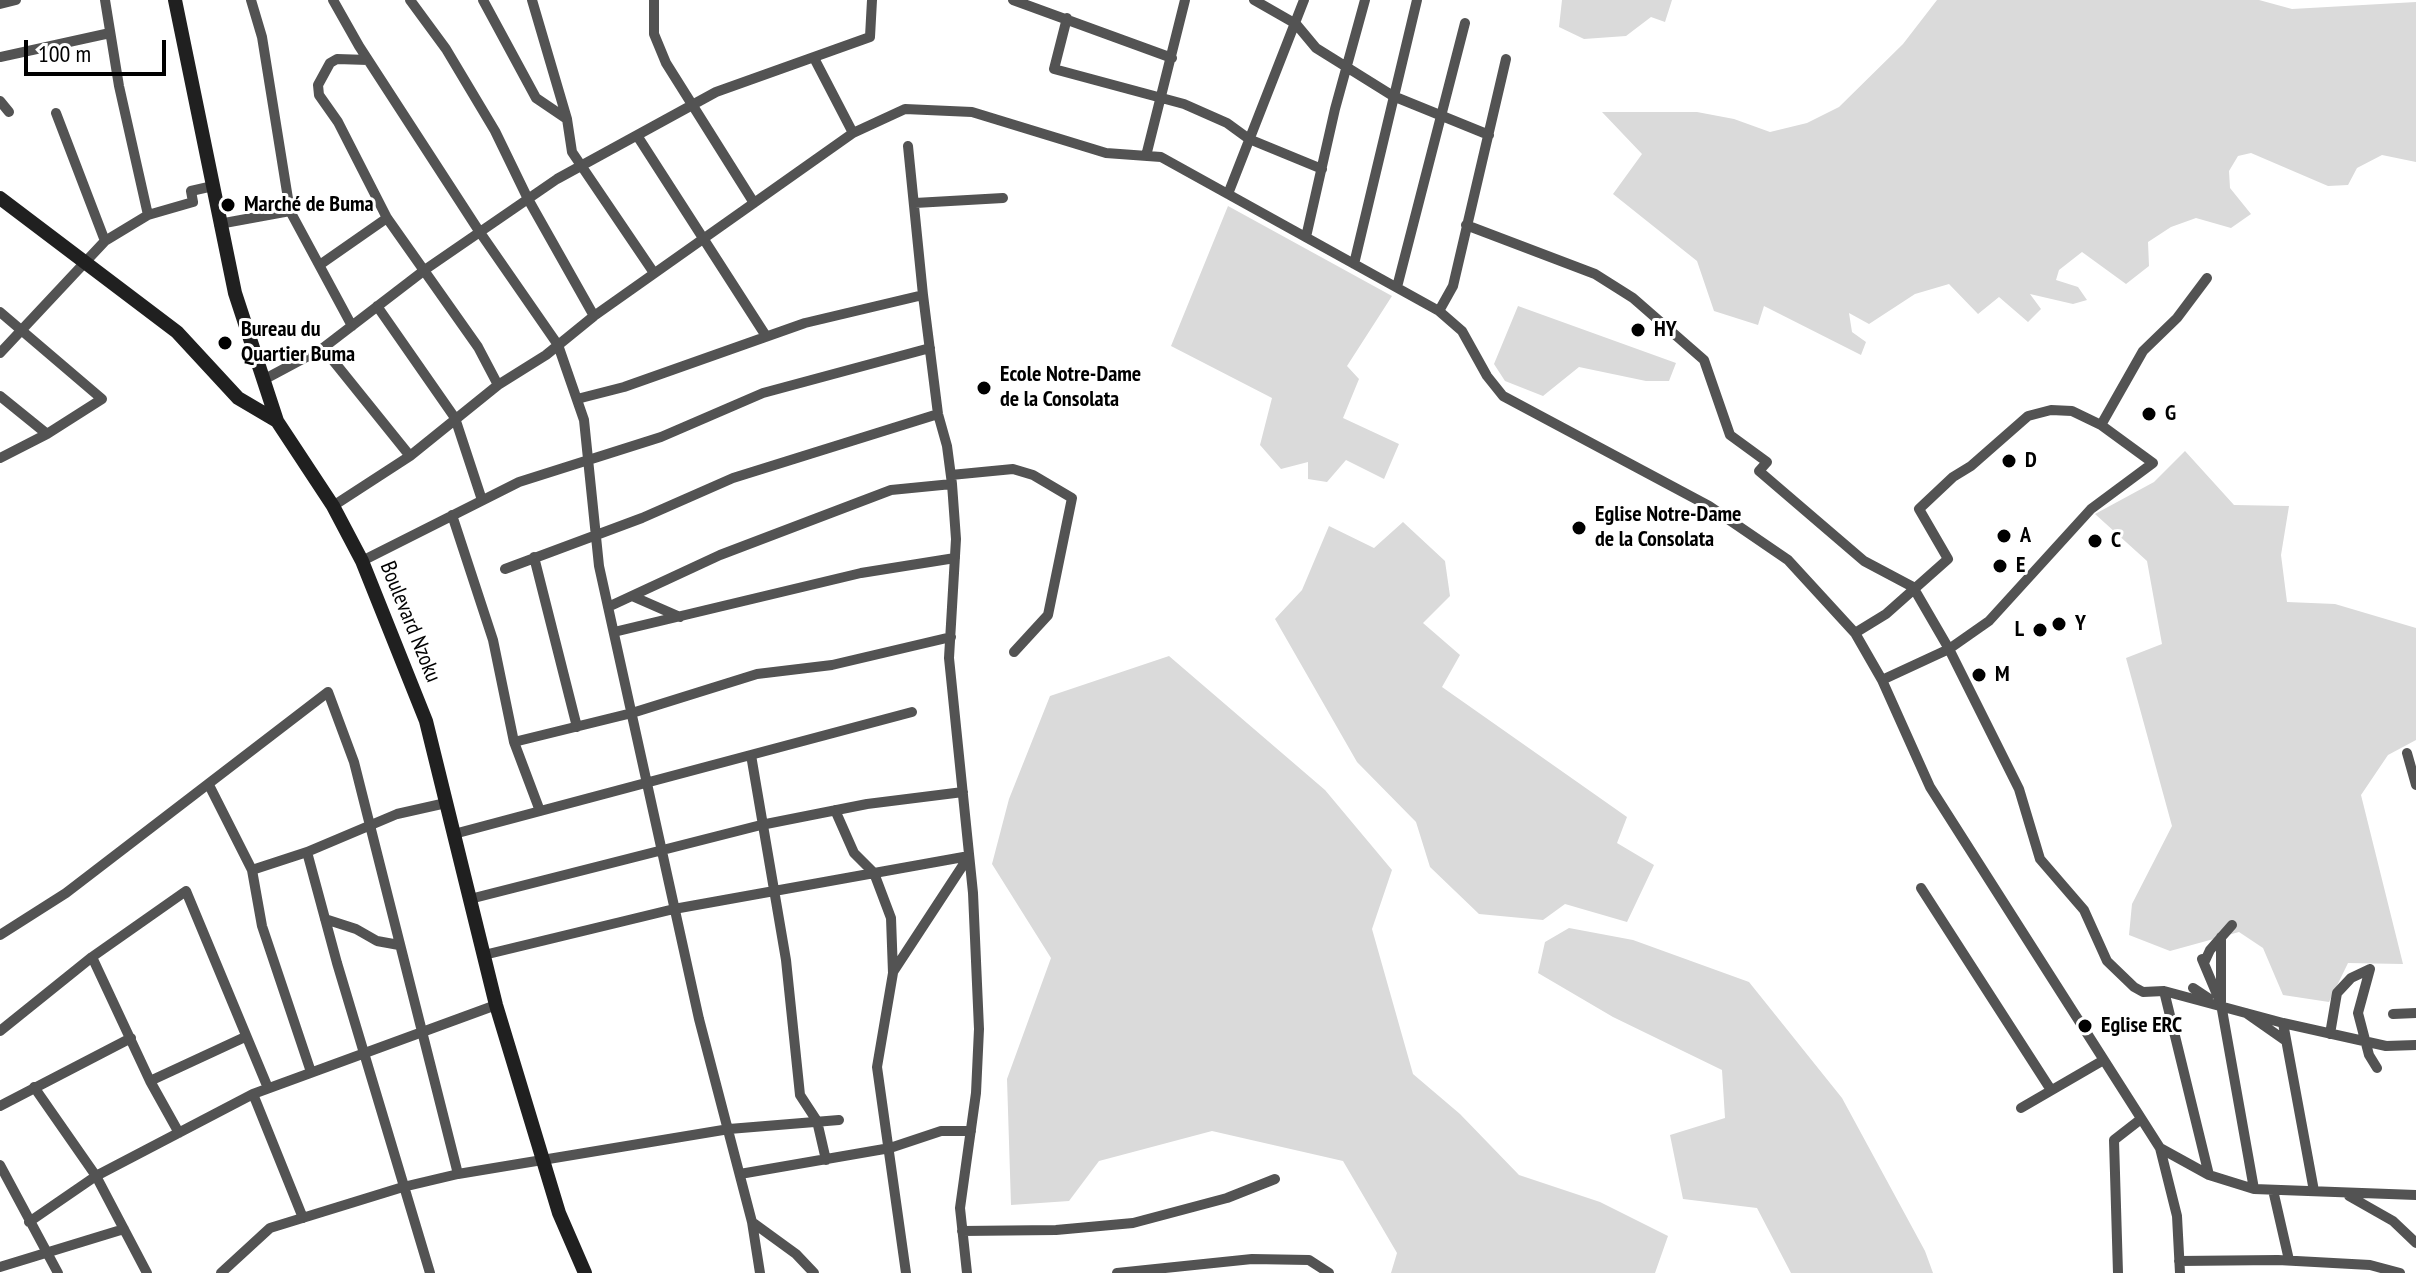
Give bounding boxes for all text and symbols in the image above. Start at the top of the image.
scale bar [28,24,170,74]
text: 100 m [38,38,91,69]
place label: Marché de Buma [244,192,374,218]
marker: Marché de Buma [219,196,237,214]
place label: Bureau du Quartier Buma [241,317,355,368]
place label: HY [1654,317,1677,343]
marker: HY [1629,321,1647,339]
marker: Bureau du Quartier Buma [216,334,234,352]
place label: Ecole Notre-Dame de la Consolata [1000,362,1141,414]
marker: Ecole Notre-Dame de la Consolata [975,379,993,397]
place label: G [2165,401,2176,427]
marker: G [2140,405,2158,423]
place label: D [2025,448,2037,474]
marker: D [2000,452,2018,470]
place label: Eglise Notre-Dame de la Consolata [1595,502,1741,554]
marker: Eglise Notre-Dame de la Consolata [1570,519,1588,537]
place label: A [2020,523,2031,549]
marker: A [1995,527,2013,545]
place label: C [2111,528,2121,554]
marker: C [2086,532,2104,550]
place label: E [2016,553,2025,579]
marker: E [1991,557,2009,575]
street label: Boulevard Nzoku [374,558,446,686]
place label: Y [2075,611,2086,637]
marker: Y [2050,615,2068,633]
place label: L [2015,617,2024,643]
marker: L [2031,621,2049,639]
place label: M [1995,662,2010,688]
marker: M [1970,666,1988,684]
place label: Eglise ERC [2101,1013,2182,1039]
marker: Eglise ERC [2076,1017,2094,1035]

